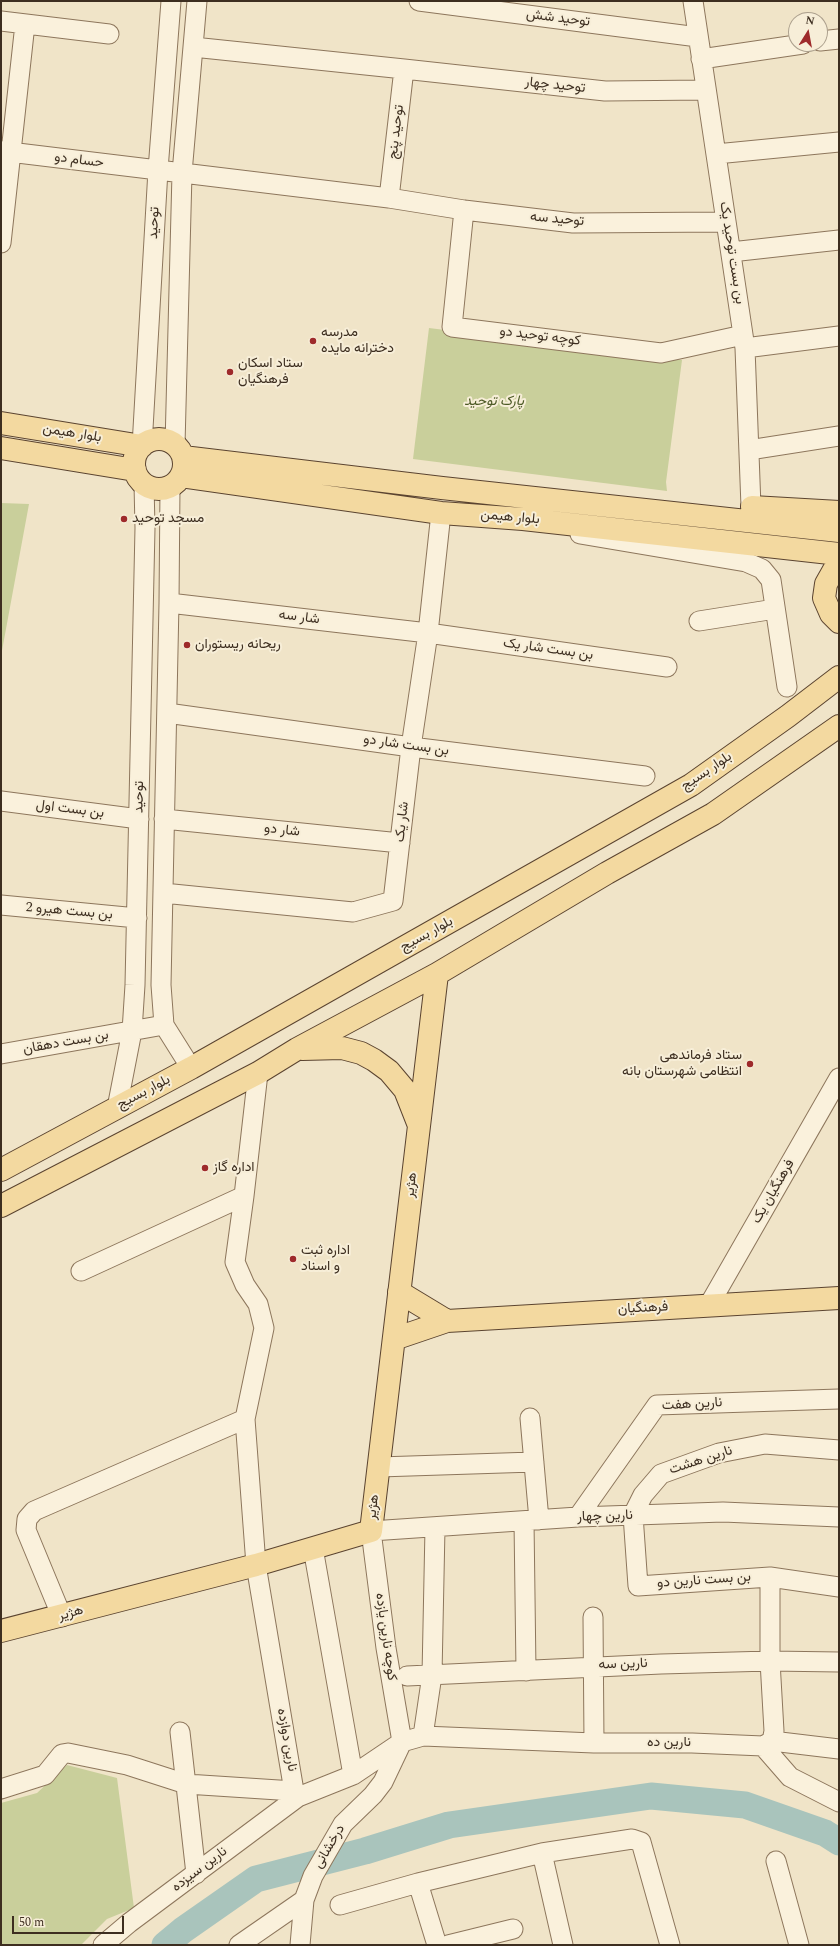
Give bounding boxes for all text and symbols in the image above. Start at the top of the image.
street label: توحید شش [525,7,591,31]
north arrow [788,12,828,52]
text: N [804,12,816,30]
street label: توحید چهار [524,74,586,98]
street label: توحید پنج [385,104,409,160]
street label: حسام دو [53,150,105,172]
street label: بن بست توحید یک [715,200,747,306]
street label: توحید [146,206,164,240]
street label: توحید سه [529,209,585,231]
street label: کوچه توحید دو [499,324,581,350]
place label: مدرسه دخترانه مایده [321,325,394,358]
marker: مدرسه دخترانه مایده [308,336,318,346]
place label: ستاد اسکان فرهنگیان [238,356,303,388]
marker: ستاد اسکان فرهنگیان [225,367,235,377]
park label: پارک توحید [464,394,524,410]
street label: بلوار هیمن [41,421,103,447]
street label: بلوار هیمن [480,507,540,529]
place label: مسجد توحید [132,511,204,527]
marker: مسجد توحید [119,514,129,524]
street label: شار سه [277,607,321,629]
street label: بن بست شار یک [502,635,594,665]
place label: ریحانە ریستوران [195,637,281,653]
marker: ریحانە ریستوران [182,640,192,650]
street label: بن بست شار دو [362,732,450,760]
street label: بلوار بسیج [678,749,736,795]
street label: توحید [131,781,149,813]
street label: بن بست اول [35,797,105,823]
street label: شار یک [393,801,413,843]
street label: شار دو [263,821,301,841]
street label: بن بست هیرو 2 [25,900,113,924]
street label: بلوار بسیج [398,914,456,956]
street label: بن بست دهقان [22,1027,110,1059]
place label: ستاد فرماندهی انتظامی شهرستان بانه [622,1048,742,1080]
marker: ستاد فرماندهی انتظامی شهرستان بانه [745,1059,755,1069]
street label: بلوار بسیج [115,1072,173,1114]
street label: فرهنگیان یک [749,1157,799,1227]
place label: اداره گاز [213,1160,255,1176]
marker: اداره گاز [200,1163,210,1173]
street label: هژیر [402,1171,422,1199]
place label: اداره ثبت و اسناد [301,1243,350,1276]
marker: اداره ثبت و اسناد [288,1254,298,1264]
street label: فرهنگیان [617,1299,669,1319]
street label: نارین هفت [661,1395,723,1415]
street label: نارین هشت [667,1443,735,1479]
street label: هژیر [364,1493,384,1521]
street label: نارین چهار [577,1508,633,1526]
street label: بن بست نارین دو [657,1569,751,1593]
street label: کوچه نارین یازده [371,1592,399,1682]
street label: هژیر [57,1603,85,1625]
street label: نارین سه [598,1656,648,1674]
street label: نارین دوازده [272,1707,300,1773]
street label: نارین ده [647,1735,691,1751]
street label: درخشانی [310,1822,350,1872]
street label: نارین سیزده [169,1844,231,1896]
scale bar [14,1908,126,1934]
text: 50 m [19,1913,44,1932]

